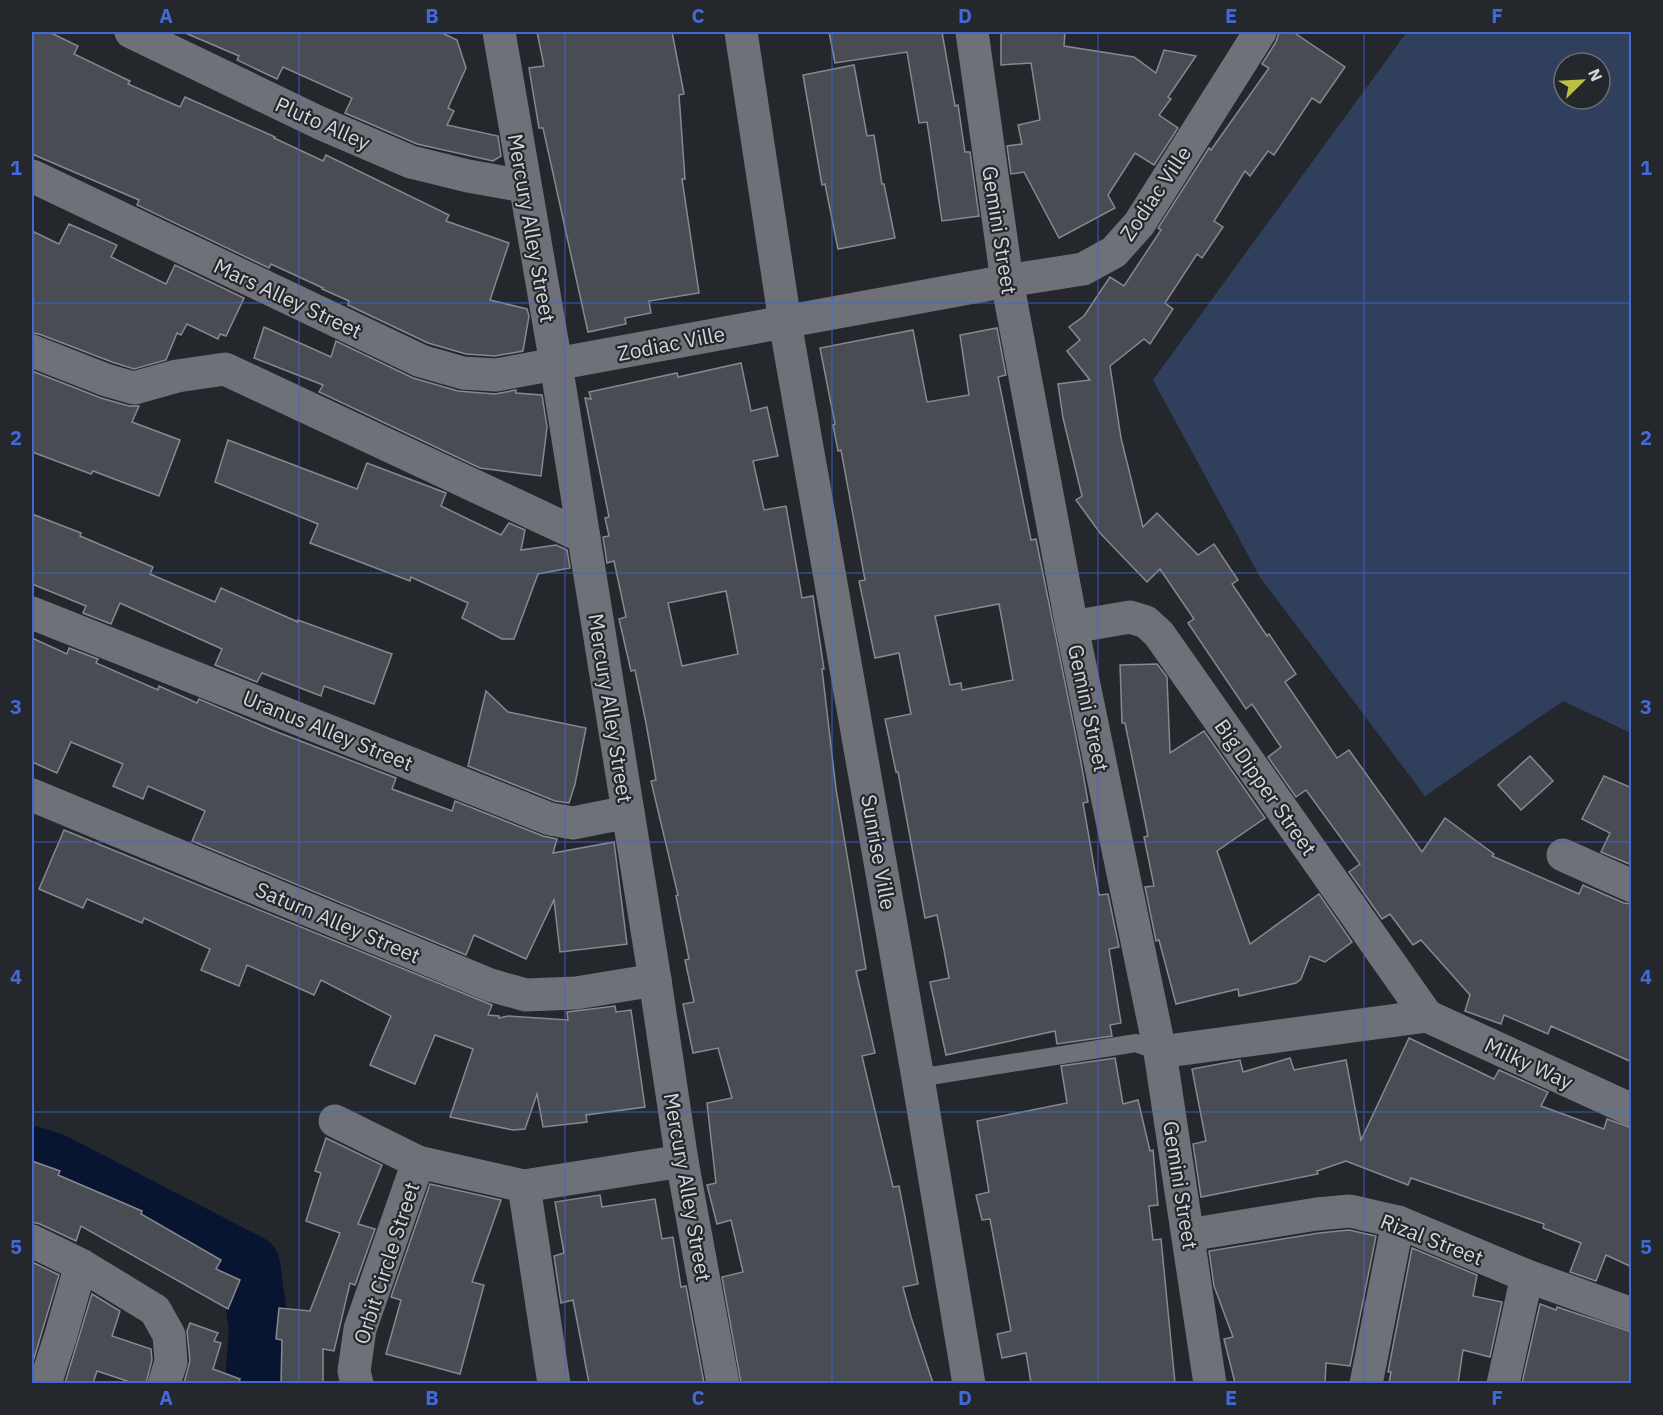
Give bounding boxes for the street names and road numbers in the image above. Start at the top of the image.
street label: Pluto Alley [271,90,375,157]
street label: Mercury Alley Street [502,131,562,325]
street label: Zodiac Ville [1113,140,1197,246]
street label: Gemini Street [976,164,1024,296]
street label: Mars Alley Street [209,251,367,345]
street label: Zodiac Ville [615,319,727,367]
street label: Mercury Alley Street [582,611,640,805]
street label: Gemini Street [1062,642,1116,774]
street label: Uranus Alley Street [239,683,417,777]
street label: Big Dipper Street [1208,713,1324,861]
street label: Sunrise Ville [855,792,903,912]
street label: Saturn Alley Street [251,875,425,969]
street label: Milky Way [1480,1030,1578,1096]
street label: Mercury Alley Street [658,1090,718,1284]
street label: Gemini Street [1157,1119,1205,1251]
street label: Orbit Circle Street [347,1179,425,1347]
street label: Rizal Street [1377,1207,1487,1271]

